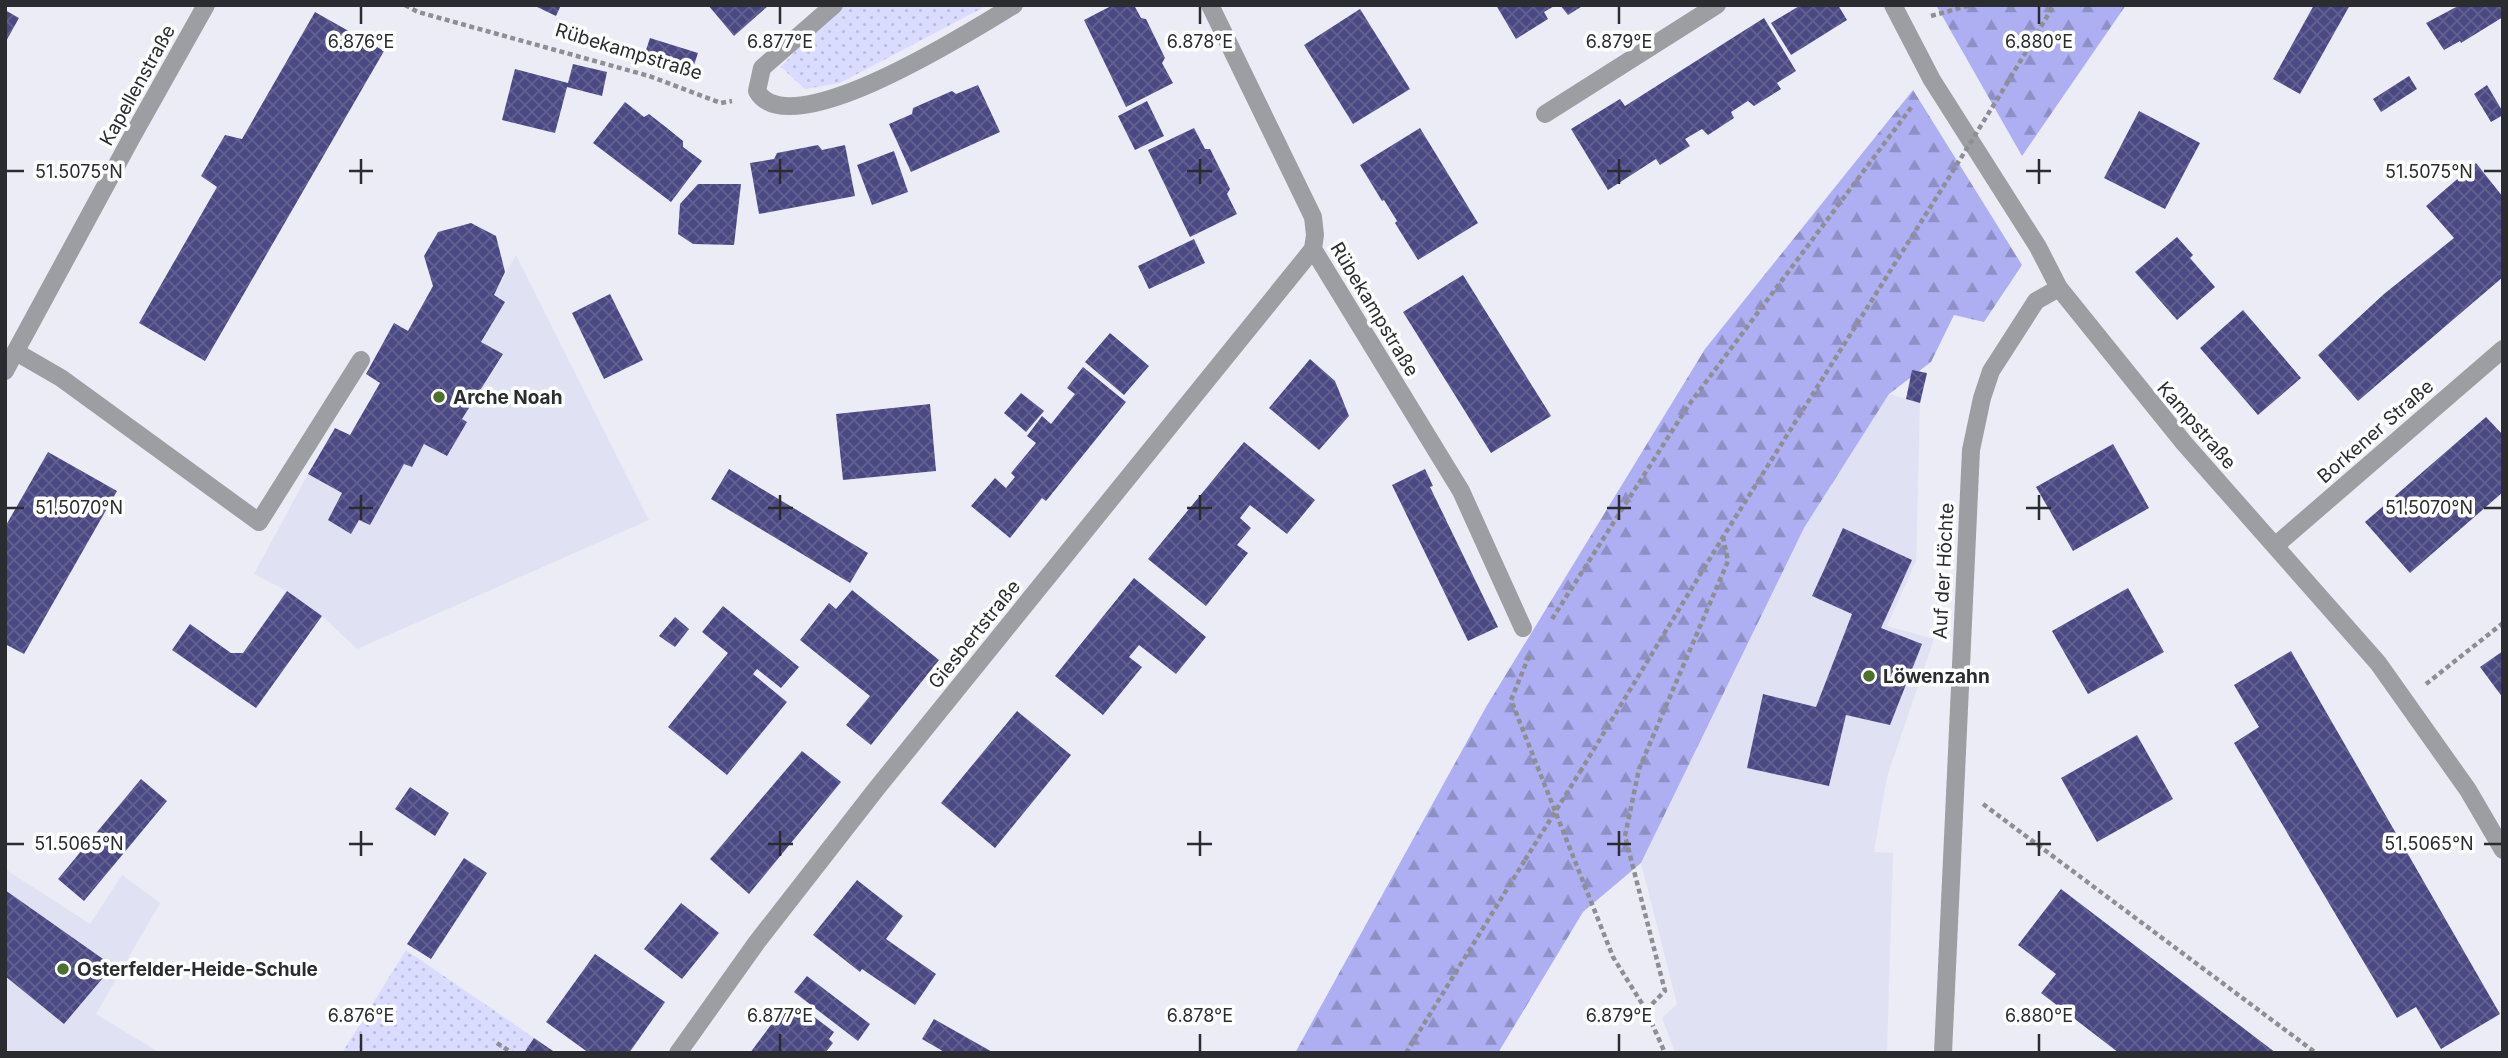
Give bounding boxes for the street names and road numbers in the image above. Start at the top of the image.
street label: Rübekampstraße [553,18,705,85]
street label: Kapellenstraße [95,21,180,150]
street label: Rübekampstraße [1325,238,1424,380]
street label: Borkener Straße [2313,375,2438,488]
street label: Kampstraße [2152,377,2241,474]
street label: Auf der Höchte [1928,502,1959,640]
street label: Giesbertstraße [924,575,1025,693]

